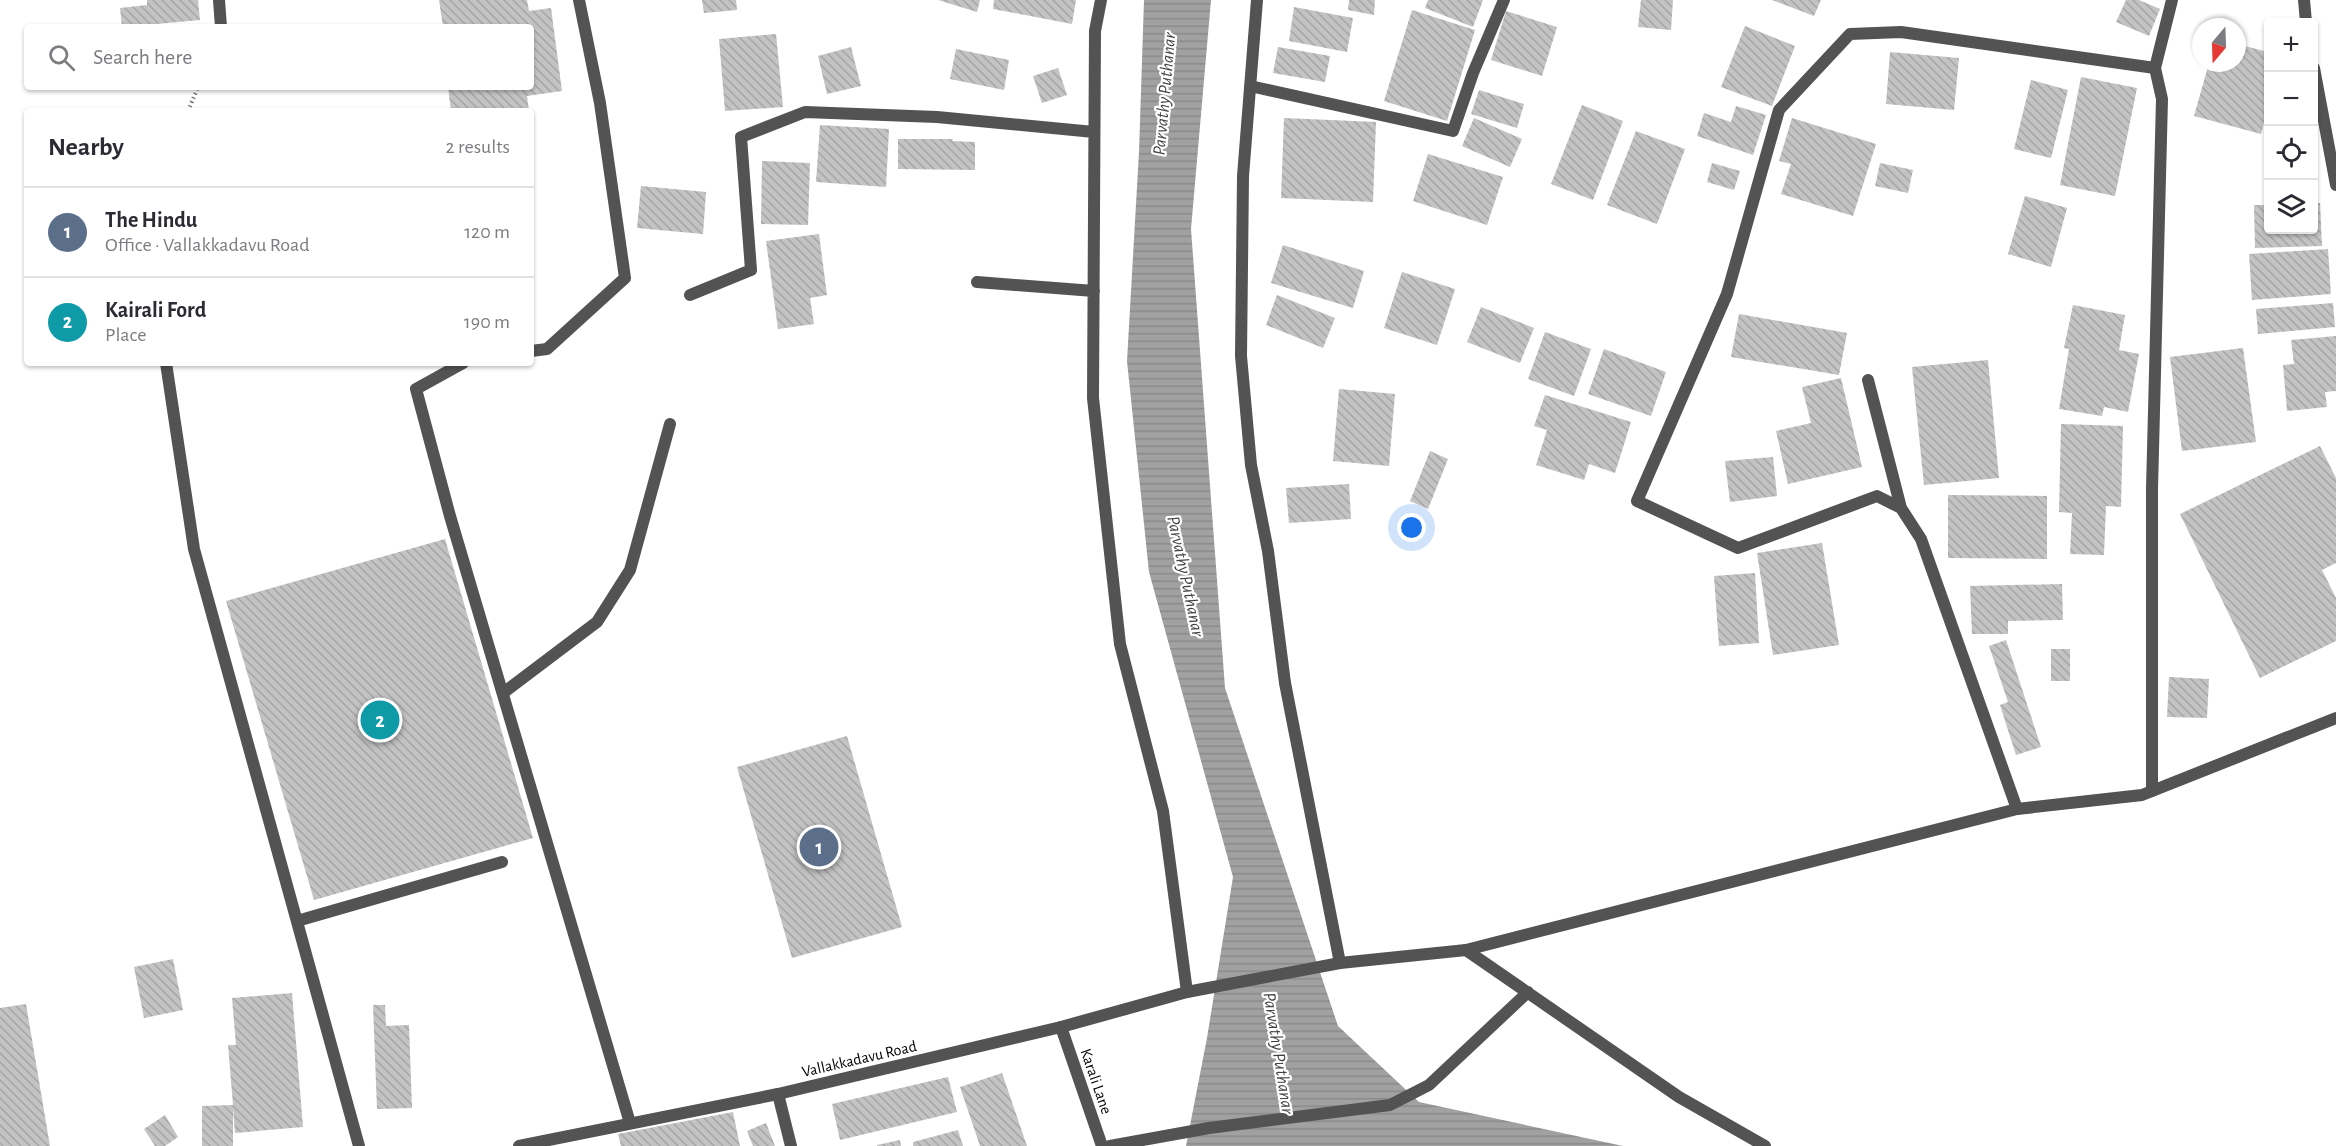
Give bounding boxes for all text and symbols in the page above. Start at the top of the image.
north arrow [2192,18,2246,72]
map controls [2264,18,2318,234]
button: + [2264,18,2318,72]
search box [24,24,534,90]
water label: Parvathy Puthanar [1151,31,1179,156]
icon: search [45,41,78,74]
text: Search here [93,46,192,68]
button: − [2264,72,2318,126]
button: locate [2264,126,2318,180]
text: Nearby [48,134,124,160]
text: 2 results [446,137,510,157]
button: layers [2264,180,2318,234]
text: The Hindu [105,209,197,231]
text: 1 [64,222,71,242]
text: 120 m [464,222,510,242]
text: Office · Vallakkadavu Road [105,235,310,255]
text: Kairali Ford [105,299,206,321]
text: 2 [63,312,72,332]
text: 190 m [464,312,510,332]
text: Place [105,325,146,345]
your location [1397,513,1426,542]
water label: Parvathy Puthanar [1163,514,1207,639]
pin: 2 [360,698,400,742]
pin: 1 [800,824,838,870]
water label: Parvathy Puthanar [1260,991,1297,1116]
street label: Vallakkadavu Road [800,1038,918,1080]
street label: Karali Lane [1077,1046,1115,1116]

